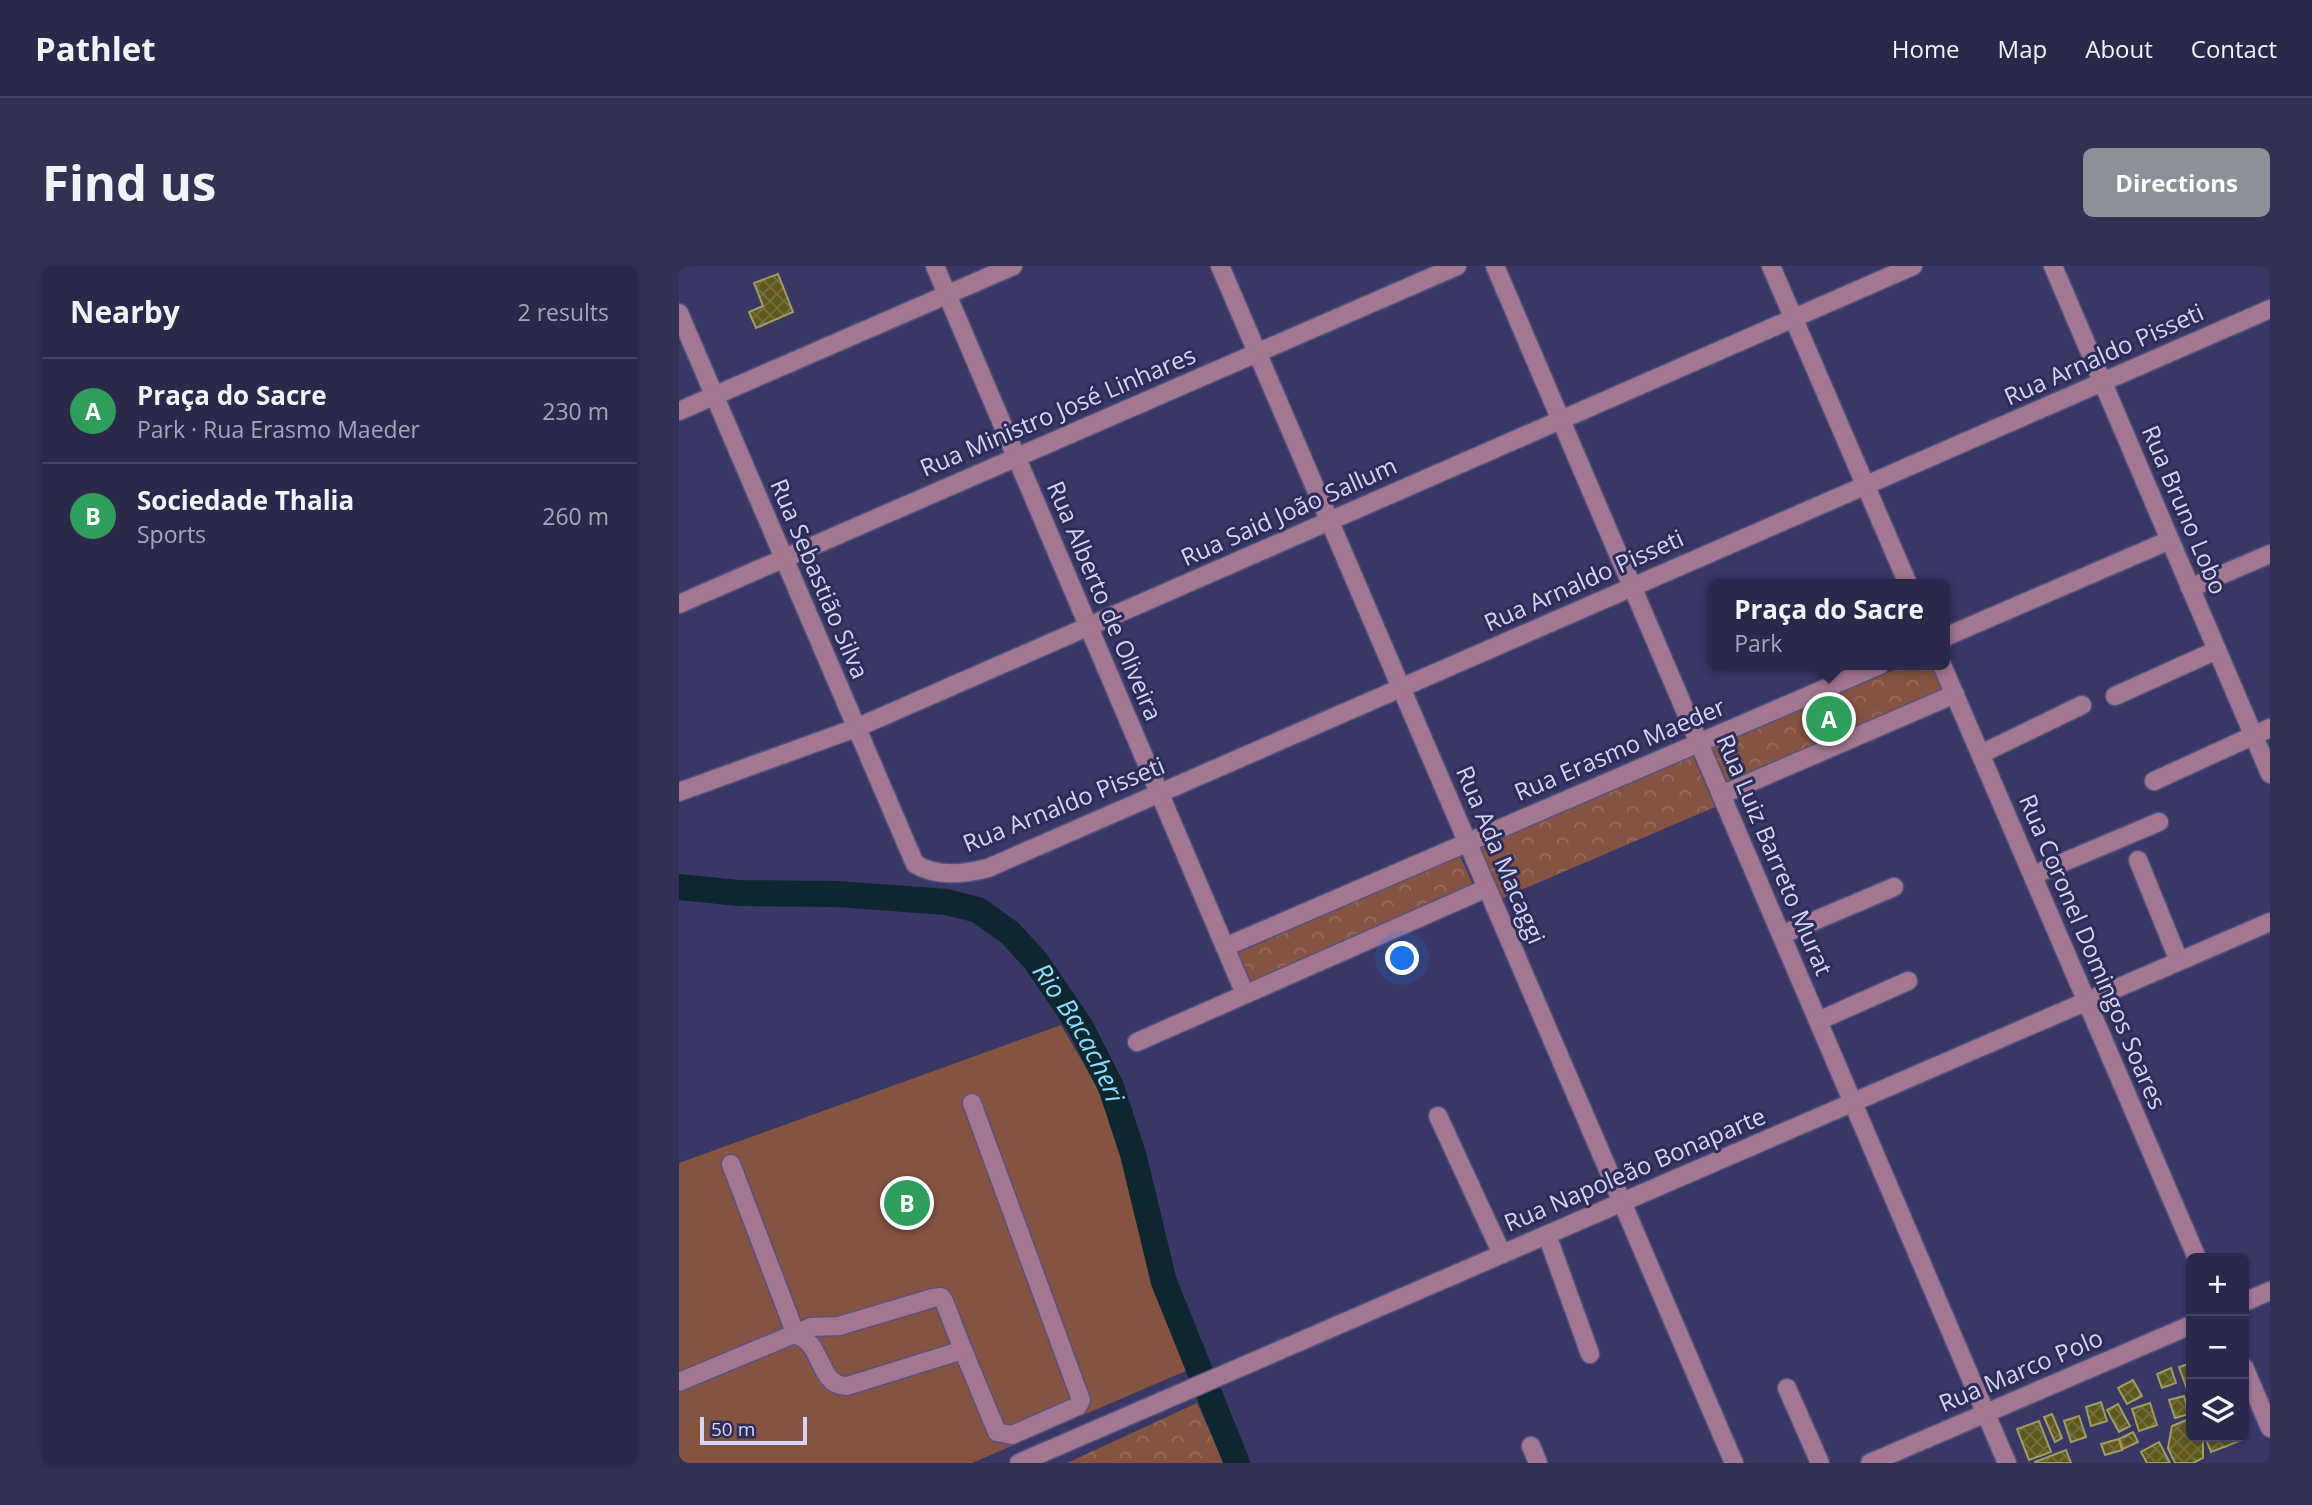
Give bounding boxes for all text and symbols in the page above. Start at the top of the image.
text: Pathlet [35,26,156,71]
text: Home [1892,32,1960,65]
text: Map [1998,32,2047,65]
text: About [2085,32,2153,65]
text: Contact [2191,32,2277,65]
button: Directions [2083,148,2270,217]
text: Find us [42,149,216,215]
text: Nearby [70,291,180,332]
street label: Rua Arnaldo Pisseti [1998,295,2208,412]
text: 2 results [518,296,609,328]
street label: Rua Ministro José Linhares [915,338,1200,484]
text: Praça do Sacre [137,377,327,413]
text: A [85,395,101,427]
text: 230 m [542,395,609,427]
text: Park · Rua Erasmo Maeder [137,413,420,445]
street label: Rua Bruno Lobo [2135,420,2236,599]
street label: Rua Said João Sallum [1175,448,1402,573]
street label: Rua Sebastião Silva [763,473,877,684]
street label: Rua Alberto de Oliveira [1040,476,1171,725]
text: Sociedade Thalia [137,482,354,518]
text: B [85,500,101,532]
text: 260 m [542,500,609,532]
text: Sports [137,518,206,550]
street label: Rua Arnaldo Pisseti [1478,521,1688,638]
popup [1708,579,1950,670]
text: Praça do Sacre [1734,591,1924,627]
text: Park [1734,627,1782,659]
street label: Rua Erasmo Maeder [1509,689,1730,808]
pin: A [1806,693,1852,745]
street label: Rua Luiz Barreto Murat [1710,729,1841,980]
street label: Rua Arnaldo Pisseti [958,748,1169,859]
street label: Rua Ada Macaggi [1449,760,1554,948]
street label: Rua Coronel Domingos Soares [2012,789,2175,1114]
your location [1385,941,1419,975]
water label: Rio Bacacheri [1025,955,1134,1107]
street label: Rua Napoleão Bonaparte [1499,1099,1770,1239]
pin: B [884,1177,930,1229]
map controls [2186,1253,2249,1442]
button: + [2186,1253,2249,1316]
button: − [2186,1316,2249,1379]
street label: Rua Marco Polo [1933,1320,2108,1419]
button: layers [2186,1379,2249,1442]
scale bar [700,1414,807,1446]
text: 50 m [711,1416,755,1442]

